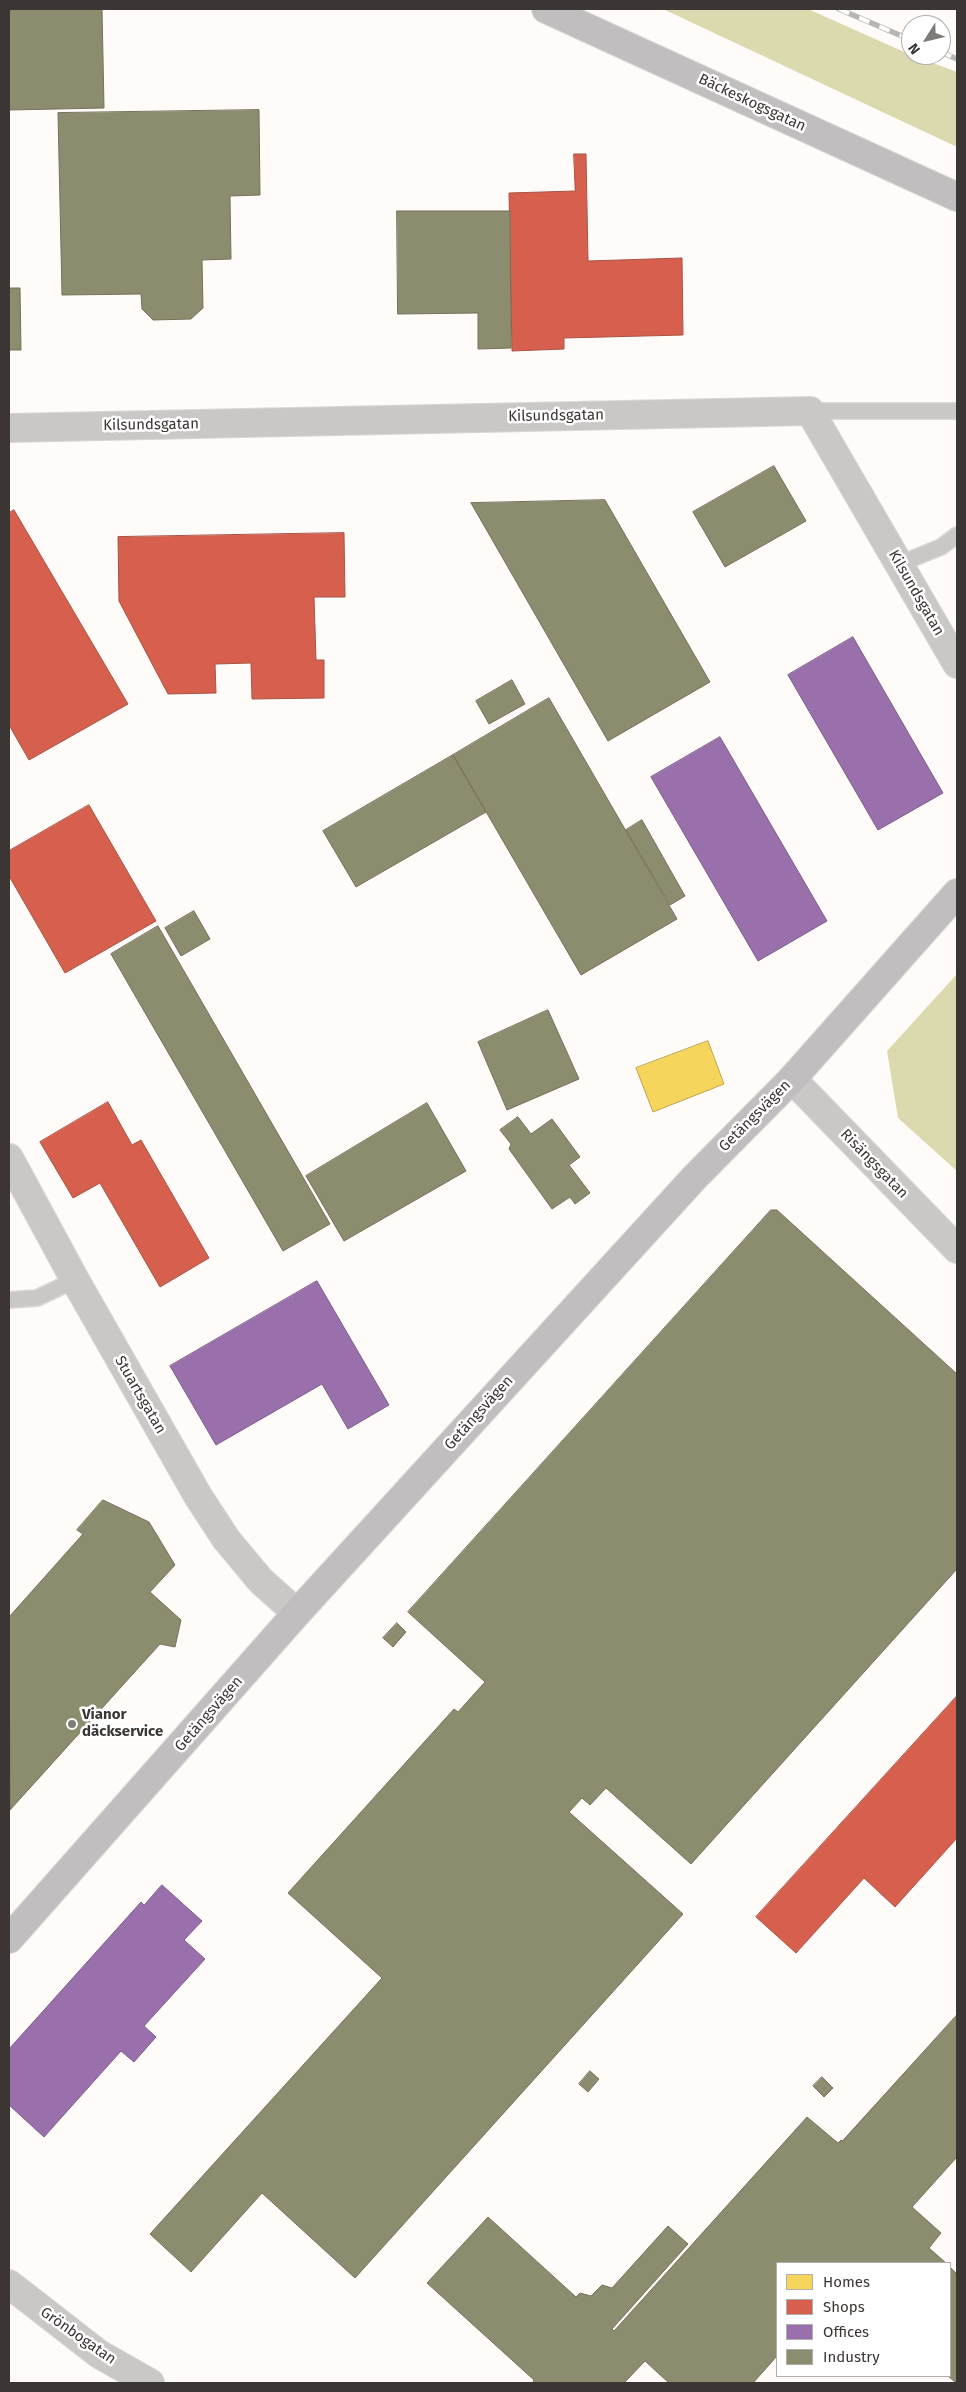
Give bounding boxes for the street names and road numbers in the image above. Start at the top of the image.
street label: Bäckeskogsgatan [696,70,808,136]
street label: Kilsundsgatan [508,406,604,426]
street label: Kilsundsgatan [103,415,199,435]
street label: Kilsundsgatan [884,547,948,639]
street label: Getängsvägen [715,1076,795,1156]
street label: Risängsgatan [836,1125,912,1203]
street label: Stuartsgatan [111,1353,169,1437]
street label: Getängsvägen [441,1372,517,1454]
street label: Getängsvägen [171,1673,247,1755]
street label: Grönbogatan [37,2303,119,2369]

